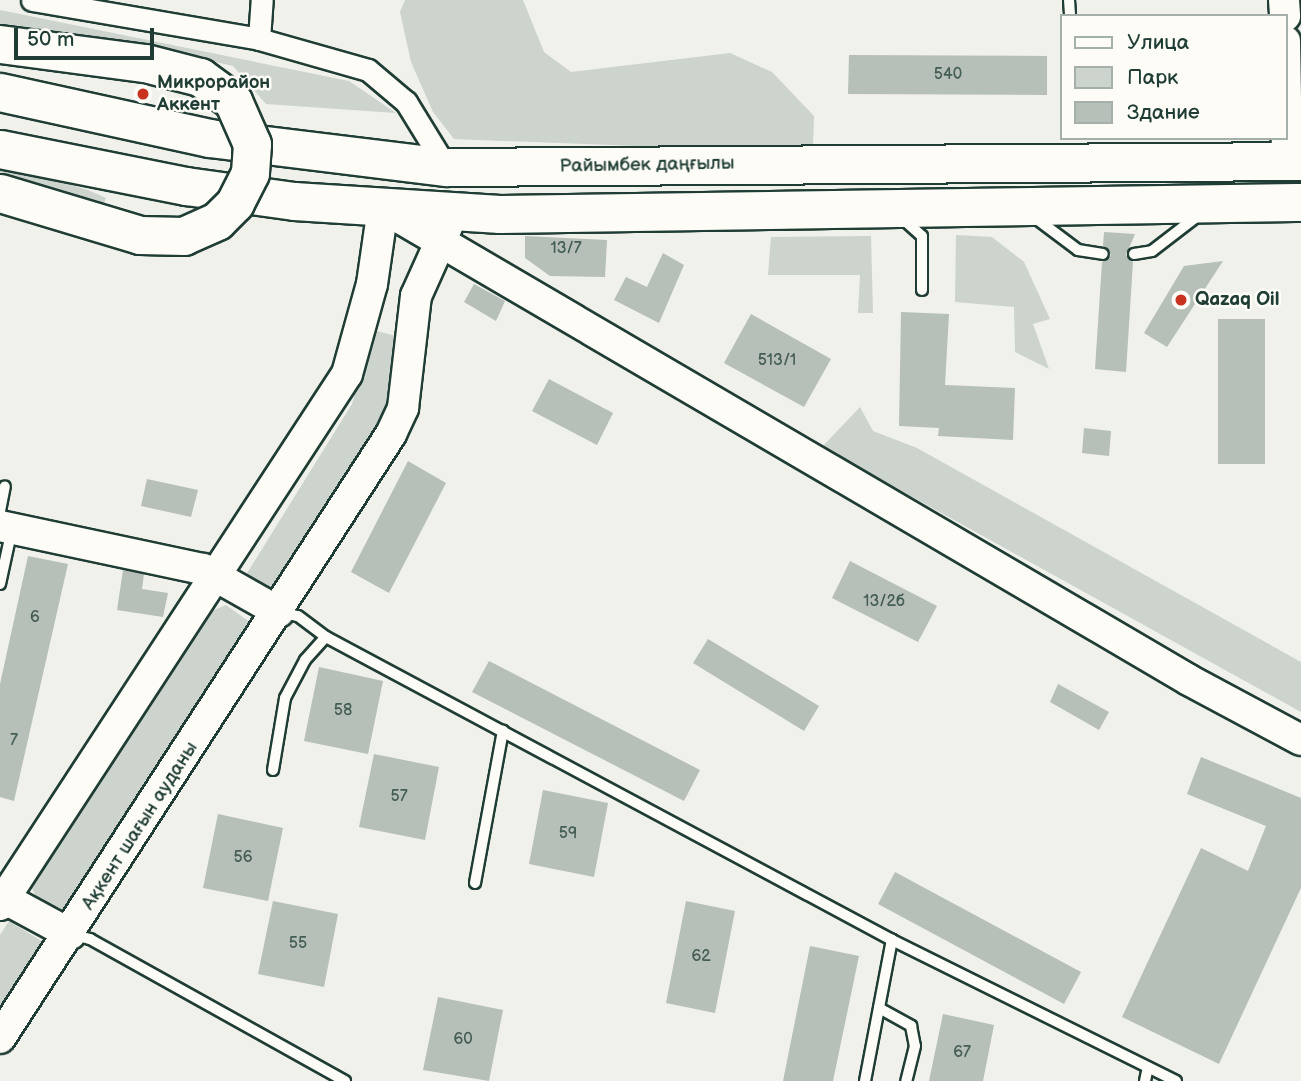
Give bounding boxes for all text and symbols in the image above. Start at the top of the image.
scale bar [18,14,158,58]
legend [1060,14,1287,140]
text: 50 m [27,27,74,52]
text: Улица [1127,30,1189,55]
house number: 540 [934,65,962,85]
text: Парк [1127,65,1178,90]
place label: Микрорайон Аккент [157,72,270,116]
marker: Микрорайон Аккент [135,86,151,102]
text: Здание [1127,100,1200,125]
street label: Райымбек даңғылы [559,152,735,178]
house number: 13/7 [550,239,582,259]
place label: Qazaq Oil [1195,289,1279,311]
marker: Qazaq Oil [1173,292,1189,308]
house number: 513/1 [758,351,796,371]
house number: 13/2б [863,592,905,612]
house number: 6 [30,608,40,628]
house number: 58 [334,701,352,721]
house number: 7 [10,731,18,751]
street label: Ақкент шағын ауданы [77,738,203,914]
house number: 57 [390,787,408,807]
house number: 59 [559,824,577,844]
house number: 56 [234,848,252,868]
house number: 55 [289,934,307,954]
house number: 62 [691,947,711,967]
house number: 60 [453,1030,473,1050]
house number: 67 [953,1043,971,1063]

